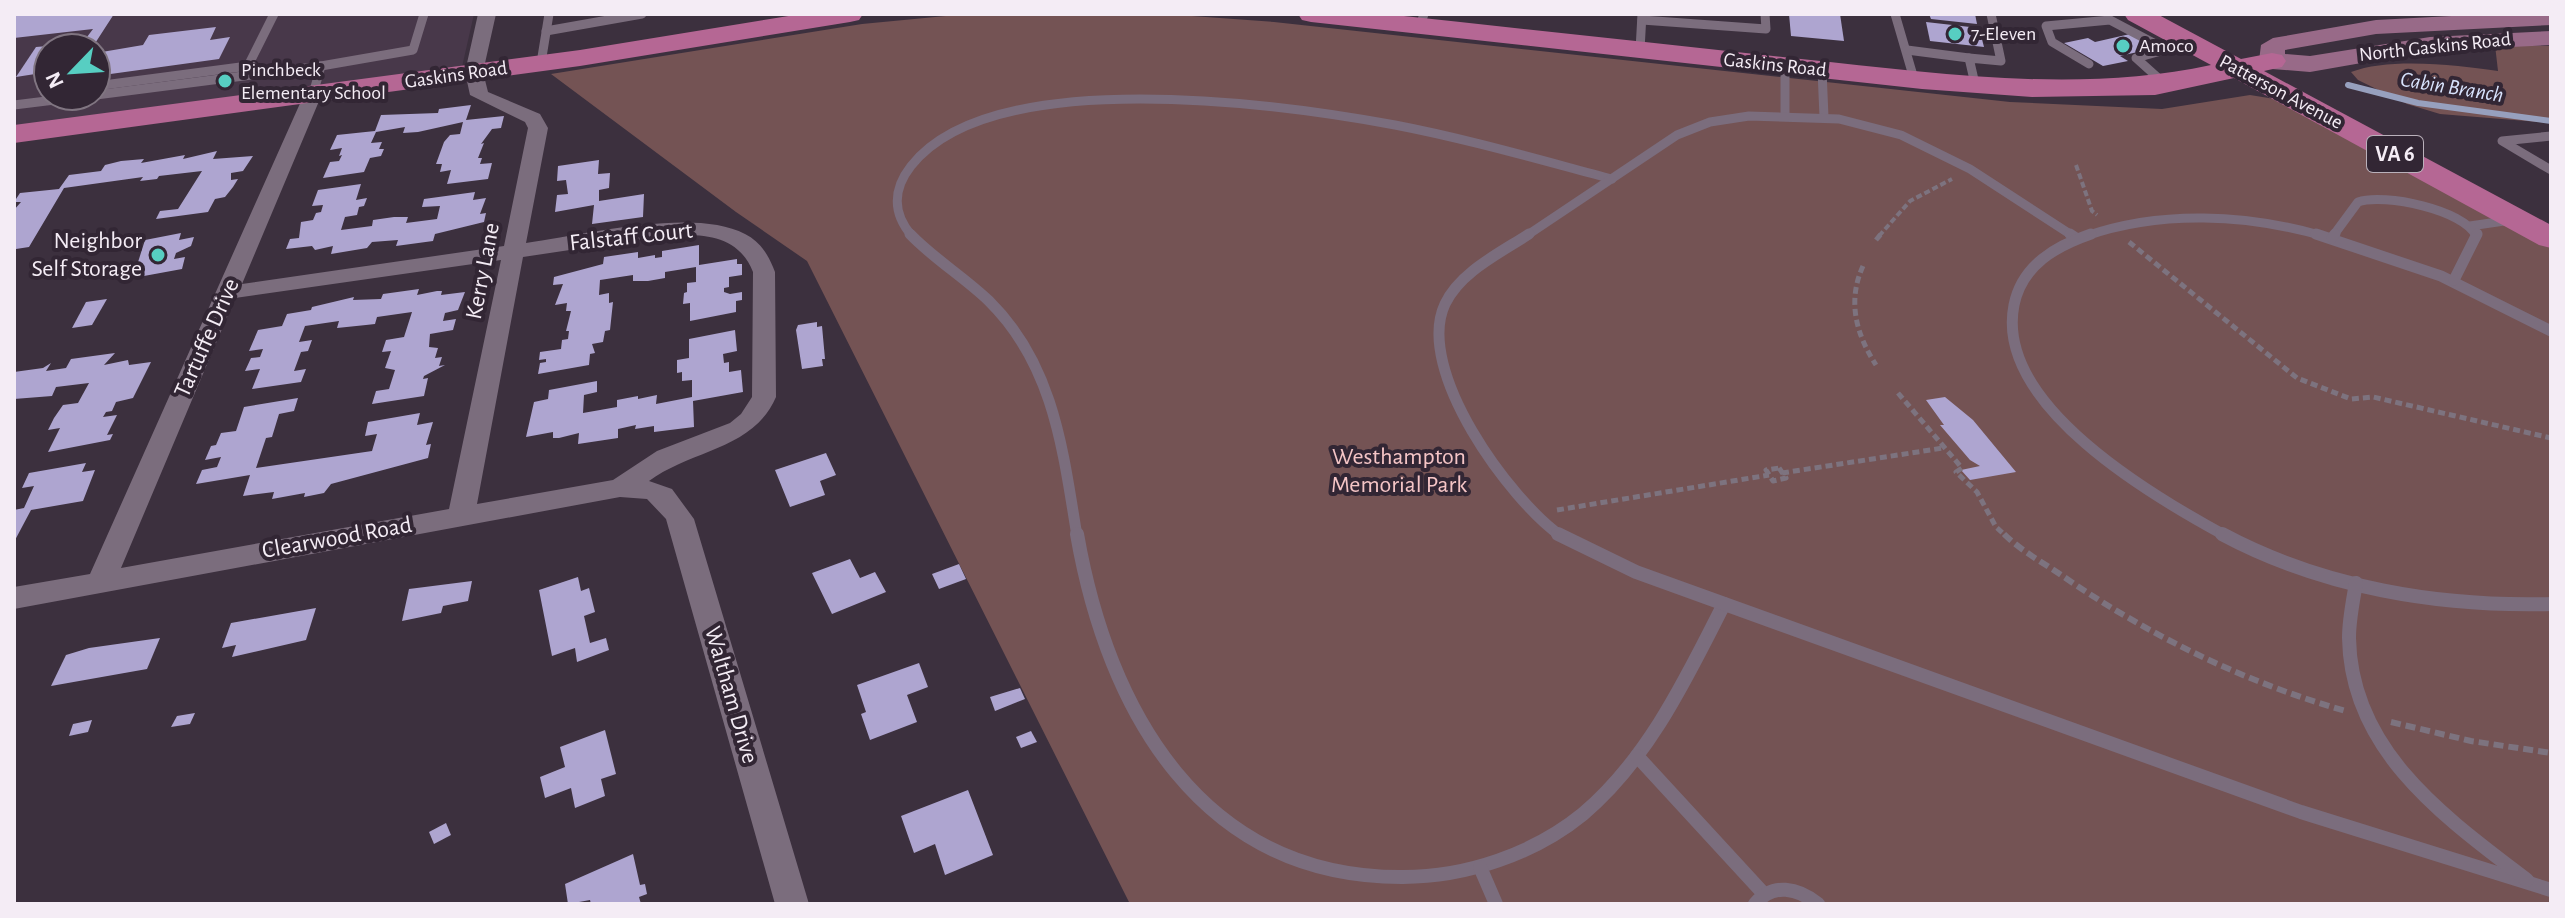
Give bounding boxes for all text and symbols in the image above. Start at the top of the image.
place label: 7-Eleven [1971,24,2036,44]
marker: 7-Eleven [1946,25,1964,43]
street label: North Gaskins Road [2358,29,2512,65]
north arrow [32,32,112,112]
place label: Amoco [2139,36,2194,56]
marker: Amoco [2114,37,2132,55]
street label: Gaskins Road [1723,50,1827,80]
street label: Patterson Avenue [2216,51,2346,133]
street label: Gaskins Road [404,58,508,92]
place label: Pinchbeck Elementary School [241,60,386,103]
text: N [42,68,68,92]
water label: Cabin Branch [2399,68,2505,106]
marker: Pinchbeck Elementary School [216,72,234,90]
road number: VA 6 [2367,136,2423,172]
street label: Falstaff Court [568,219,694,255]
street label: Kerry Lane [462,221,504,321]
place label: Neighbor Self Storage [31,229,142,281]
marker: Neighbor Self Storage [149,246,167,264]
street label: Tartuffe Drive [170,275,244,401]
park label: Westhampton Memorial Park [1331,445,1467,497]
street label: Clearwood Road [260,513,414,563]
street label: Waltham Drive [700,624,762,766]

